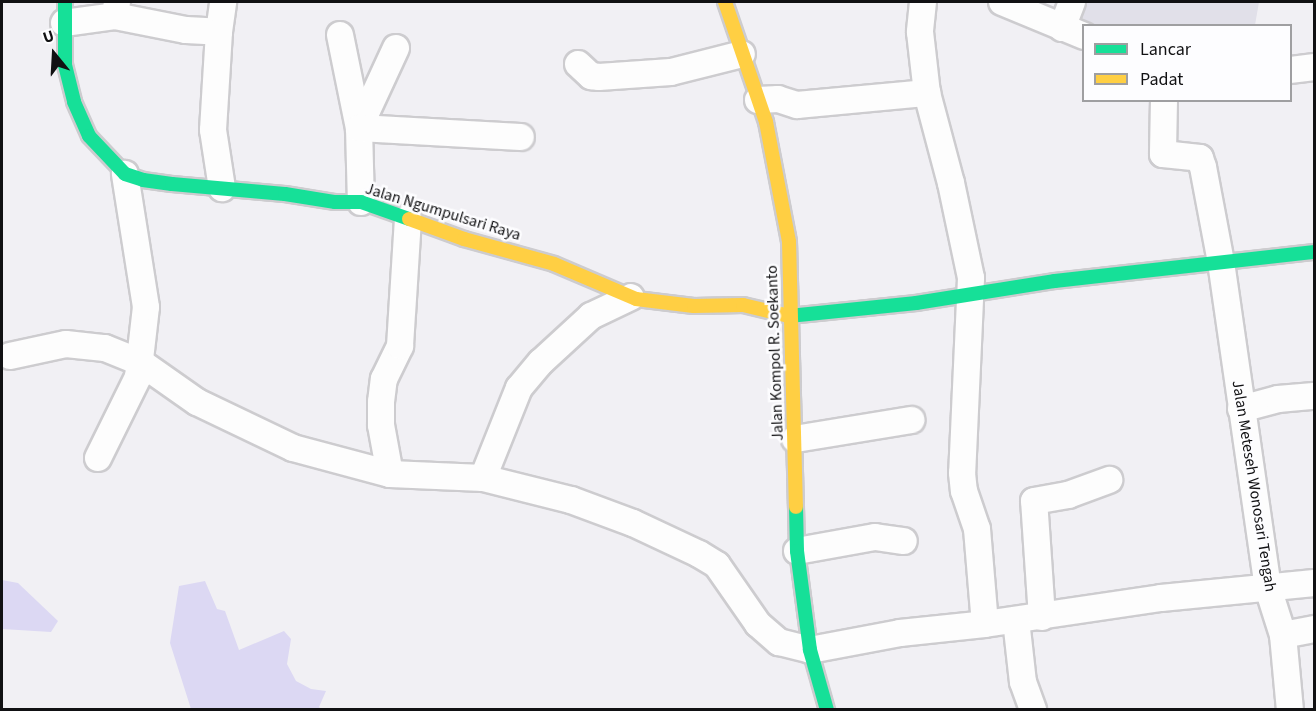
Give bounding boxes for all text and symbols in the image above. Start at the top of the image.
north arrow [24,24,84,84]
legend [1082,24,1292,102]
text: U [40,25,57,49]
text: Lancar [1140,37,1191,62]
text: Padat [1140,67,1183,92]
street label: Jalan Ngumpulsari Raya [363,179,523,245]
street label: Jalan Kompol R. Soekanto [762,265,788,441]
street label: Jalan Meteseh Wonosari Tengah [1228,379,1280,593]

